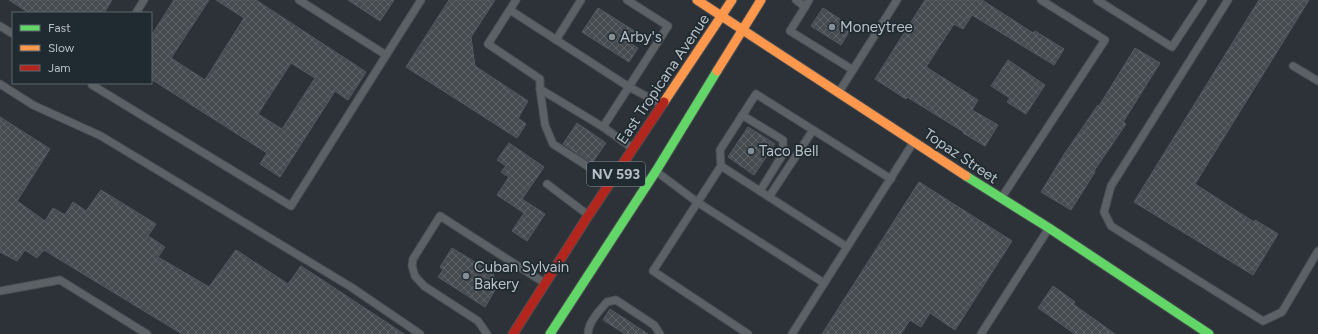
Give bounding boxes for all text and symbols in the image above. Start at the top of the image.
street label: East Tropicana Avenue [613,11,713,147]
legend [12,12,152,84]
place label: Moneytree [840,18,913,36]
text: Fast [48,21,71,35]
marker: Moneytree [827,22,837,32]
place label: Arby's [620,28,662,46]
marker: Arby's [607,32,617,42]
text: Slow [48,41,75,55]
text: Jam [48,61,71,75]
street label: Topaz Street [920,125,1002,188]
place label: Taco Bell [759,142,818,160]
marker: Taco Bell [746,146,756,156]
road number: NV 593 [587,162,645,186]
place label: Cuban Sylvain Bakery [474,258,569,293]
marker: Cuban Sylvain Bakery [461,271,471,281]

